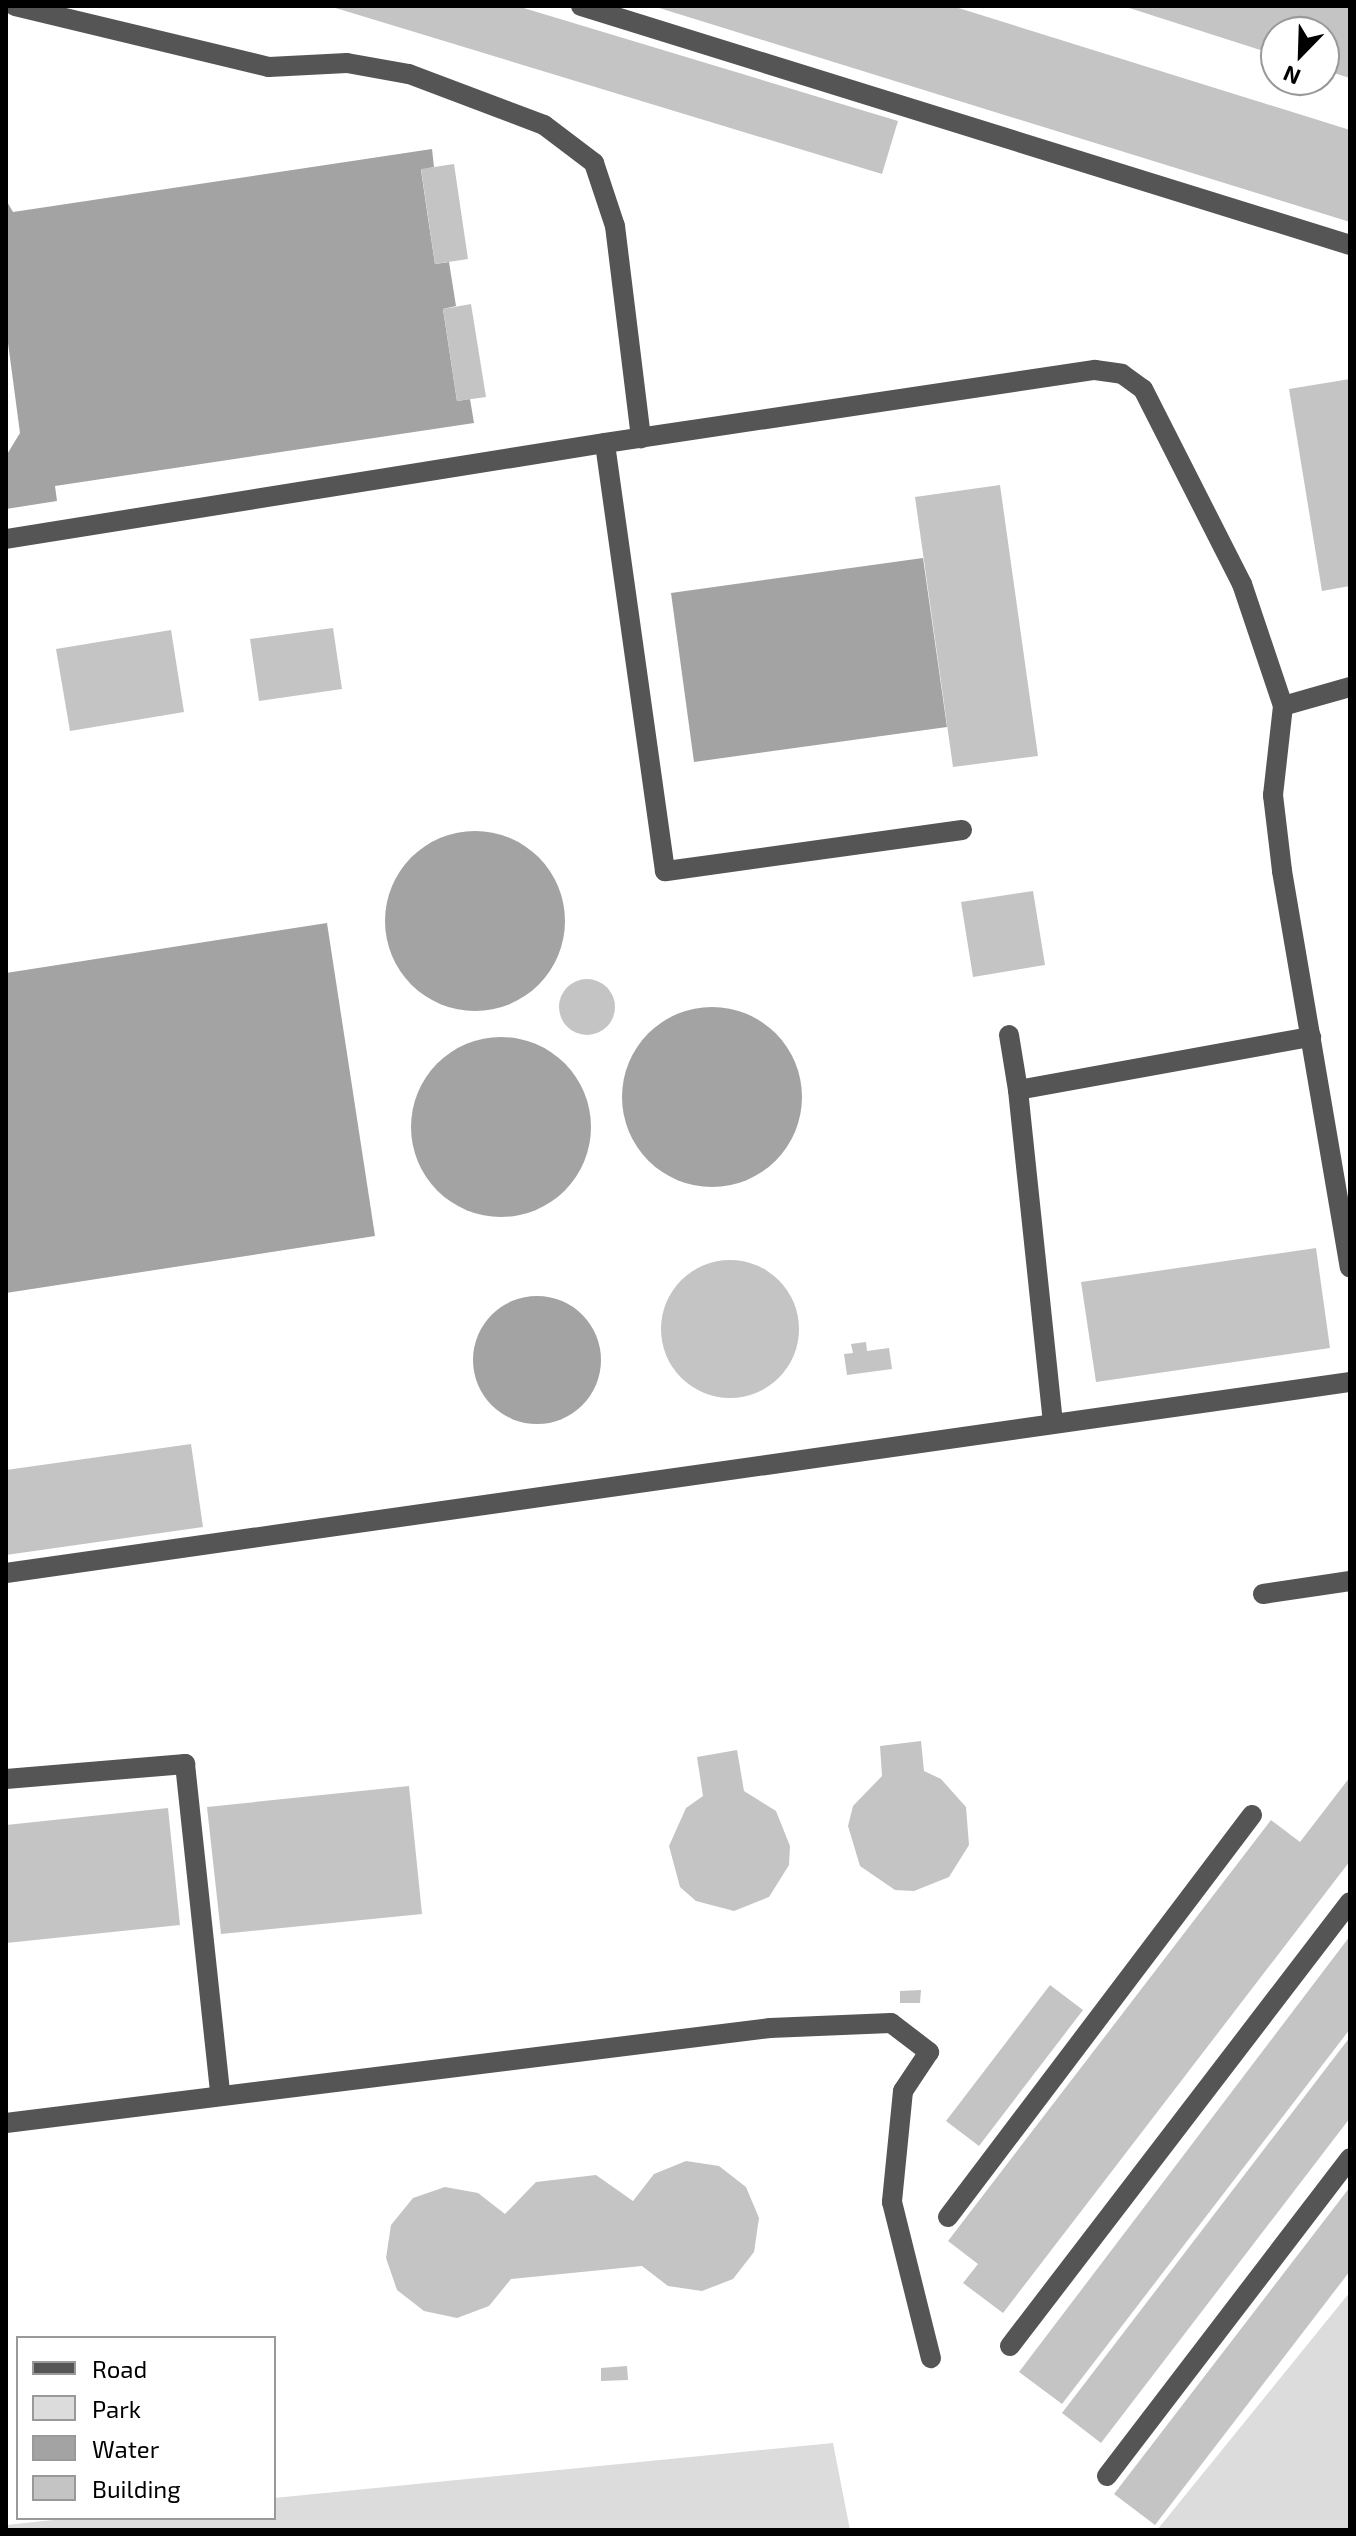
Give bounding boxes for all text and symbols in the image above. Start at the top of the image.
north arrow [1260,16,1340,96]
text: N [1279,61,1304,91]
legend [16,2336,276,2520]
text: Road [92,2354,147,2383]
text: Park [92,2394,141,2423]
text: Water [92,2434,159,2463]
text: Building [92,2474,181,2503]

